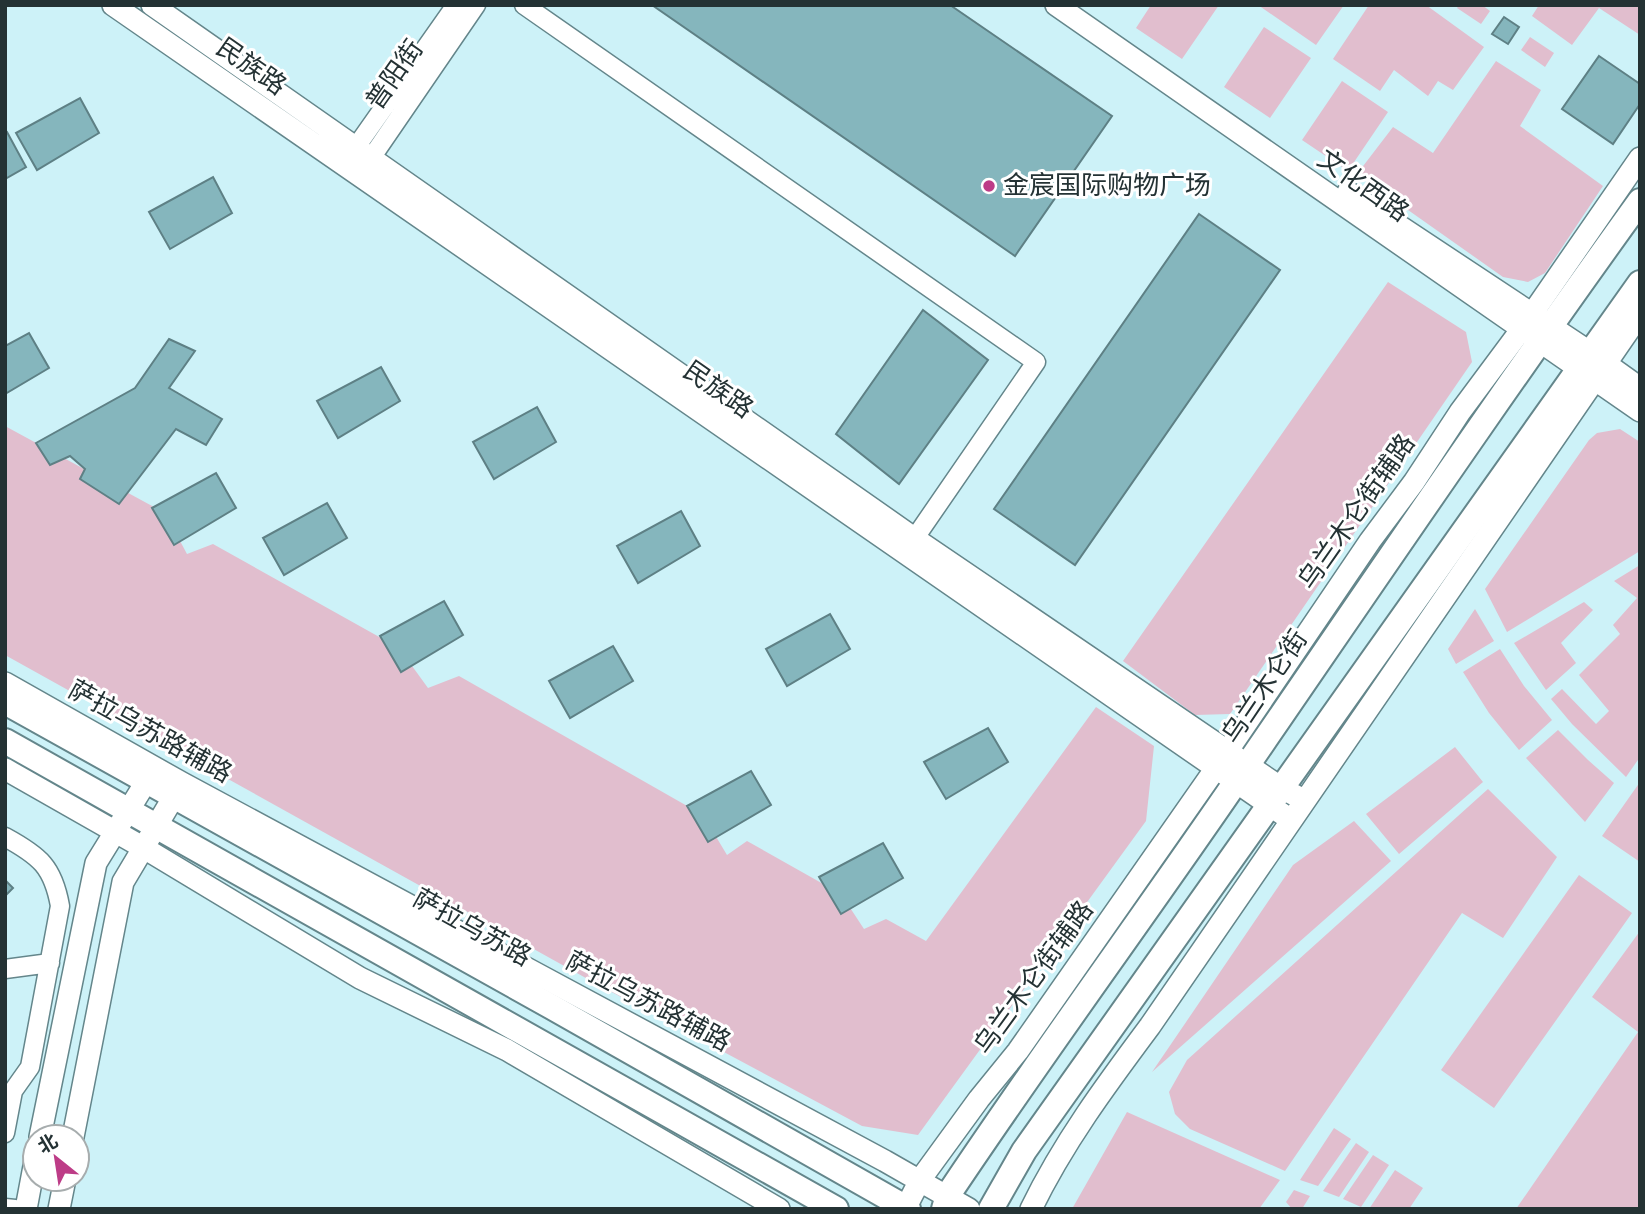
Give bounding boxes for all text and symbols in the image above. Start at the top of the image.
street label: 民族路 [210,32,292,102]
street label: 普阳街 [360,34,430,116]
street label: 文化西路 [1311,143,1415,229]
place label: 金宸国际购物广场 [1003,170,1211,202]
marker: 金宸国际购物广场 [981,178,997,194]
street label: 民族路 [677,355,759,425]
street label: 乌兰木仑街辅路 [1292,428,1422,596]
street label: 乌兰木仑街 [1215,624,1315,750]
street label: 萨拉乌苏路辅路 [63,674,237,790]
street label: 萨拉乌苏路 [407,882,537,974]
street label: 乌兰木仑街辅路 [968,895,1100,1061]
street label: 萨拉乌苏路辅路 [560,945,736,1059]
north arrow [21,1123,91,1193]
text: 北 [34,1129,62,1159]

